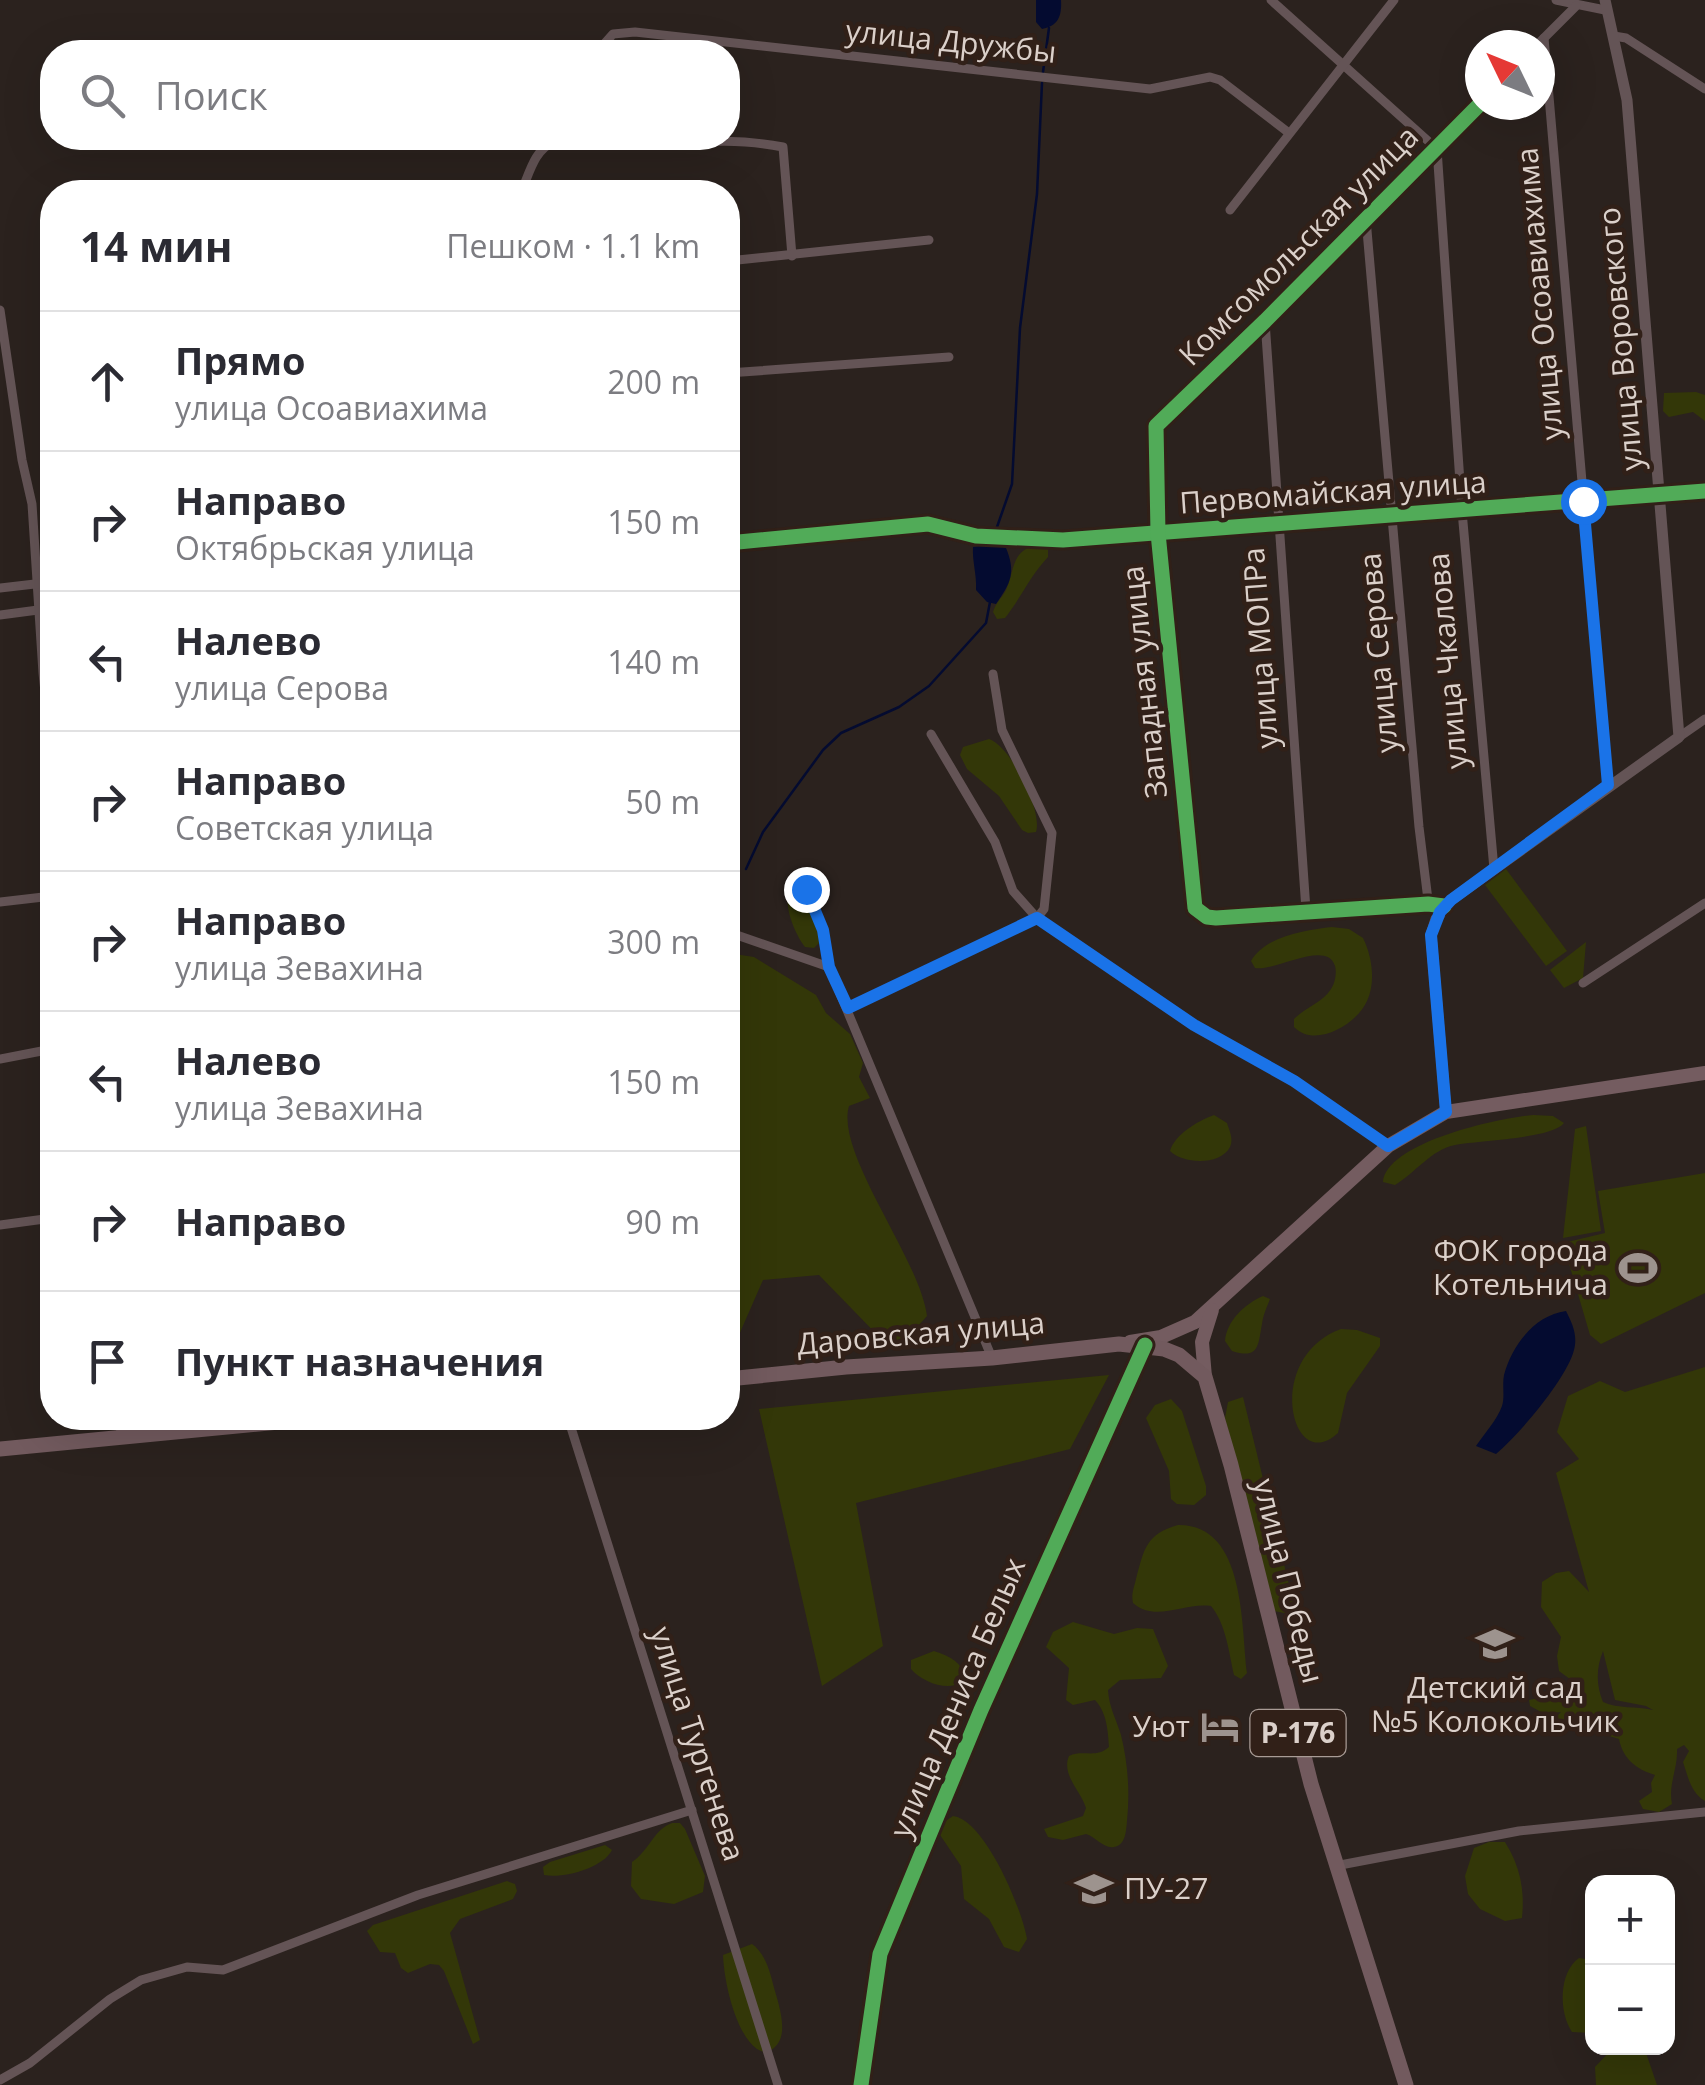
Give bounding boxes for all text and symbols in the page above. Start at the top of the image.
street label: улица Дружбы [844,9,1058,72]
north arrow [1465,30,1555,120]
search box [40,40,740,150]
icon: search [75,68,130,123]
text: Поиск [155,69,268,121]
street label: Комсомольская улица [1169,116,1427,374]
street label: улица Осоавиахима [1505,146,1572,442]
street label: улица Воровского [1588,206,1651,473]
text: 14 мин [80,217,232,274]
text: Пешком · 1.1 km [446,224,700,267]
text: Прямо [175,334,306,386]
icon: ahead [80,354,135,409]
text: 200 m [607,360,700,403]
text: улица Осоавиахима [175,386,488,429]
street label: Первомайская улица [1178,460,1488,523]
text: Направо [175,474,346,526]
route start [1561,479,1607,525]
icon: right [80,494,135,549]
text: 150 m [607,500,700,543]
text: Октябрьская улица [175,526,475,569]
street label: улица МОПРа [1232,546,1287,750]
street label: улица Серова [1348,551,1407,755]
street label: улица Чкалова [1417,551,1476,771]
street label: Западная улица [1111,564,1176,800]
text: Налево [175,614,321,666]
icon: left [80,634,135,689]
text: 140 m [607,640,700,683]
text: улица Серова [175,666,389,709]
text: Направо [175,754,346,806]
icon: right [80,774,135,829]
text: 50 m [625,780,700,823]
text: Советская улица [175,806,434,849]
route end [784,867,830,913]
text: Направо [175,894,346,946]
icon: right [80,914,135,969]
text: 300 m [607,920,700,963]
text: улица Зевахина [175,946,424,989]
text: Налево [175,1034,321,1086]
icon: left [80,1054,135,1109]
text: 150 m [607,1060,700,1103]
text: улица Зевахина [175,1086,424,1129]
icon: right [80,1194,135,1249]
text: Направо [175,1195,346,1247]
text: 90 m [625,1200,700,1243]
place label: ФОК города Котельнича [1433,1229,1608,1304]
sports icon: ФОК города Котельнича [1617,1247,1659,1289]
street label: Даровская улица [795,1301,1046,1364]
icon: arrive [80,1334,135,1389]
text: Пункт назначения [175,1335,544,1387]
street label: улица Победы [1244,1474,1335,1687]
street label: улица Дениса Белых [879,1551,1034,1843]
street label: улица Тургенева [641,1621,756,1866]
school or university icon: Детский сад №5 Колокольчик [1474,1623,1516,1665]
place label: Детский сад №5 Колокольчик [1371,1666,1620,1741]
place label: Уют [1132,1705,1190,1746]
hotel icon: Уют [1199,1706,1241,1748]
road number: Р-176 [1250,1710,1346,1756]
place label: ПУ-27 [1124,1867,1208,1908]
school or university icon: ПУ-27 [1073,1868,1115,1910]
map controls [1585,1875,1675,2055]
button: + [1585,1875,1675,1965]
button: − [1585,1965,1675,2055]

